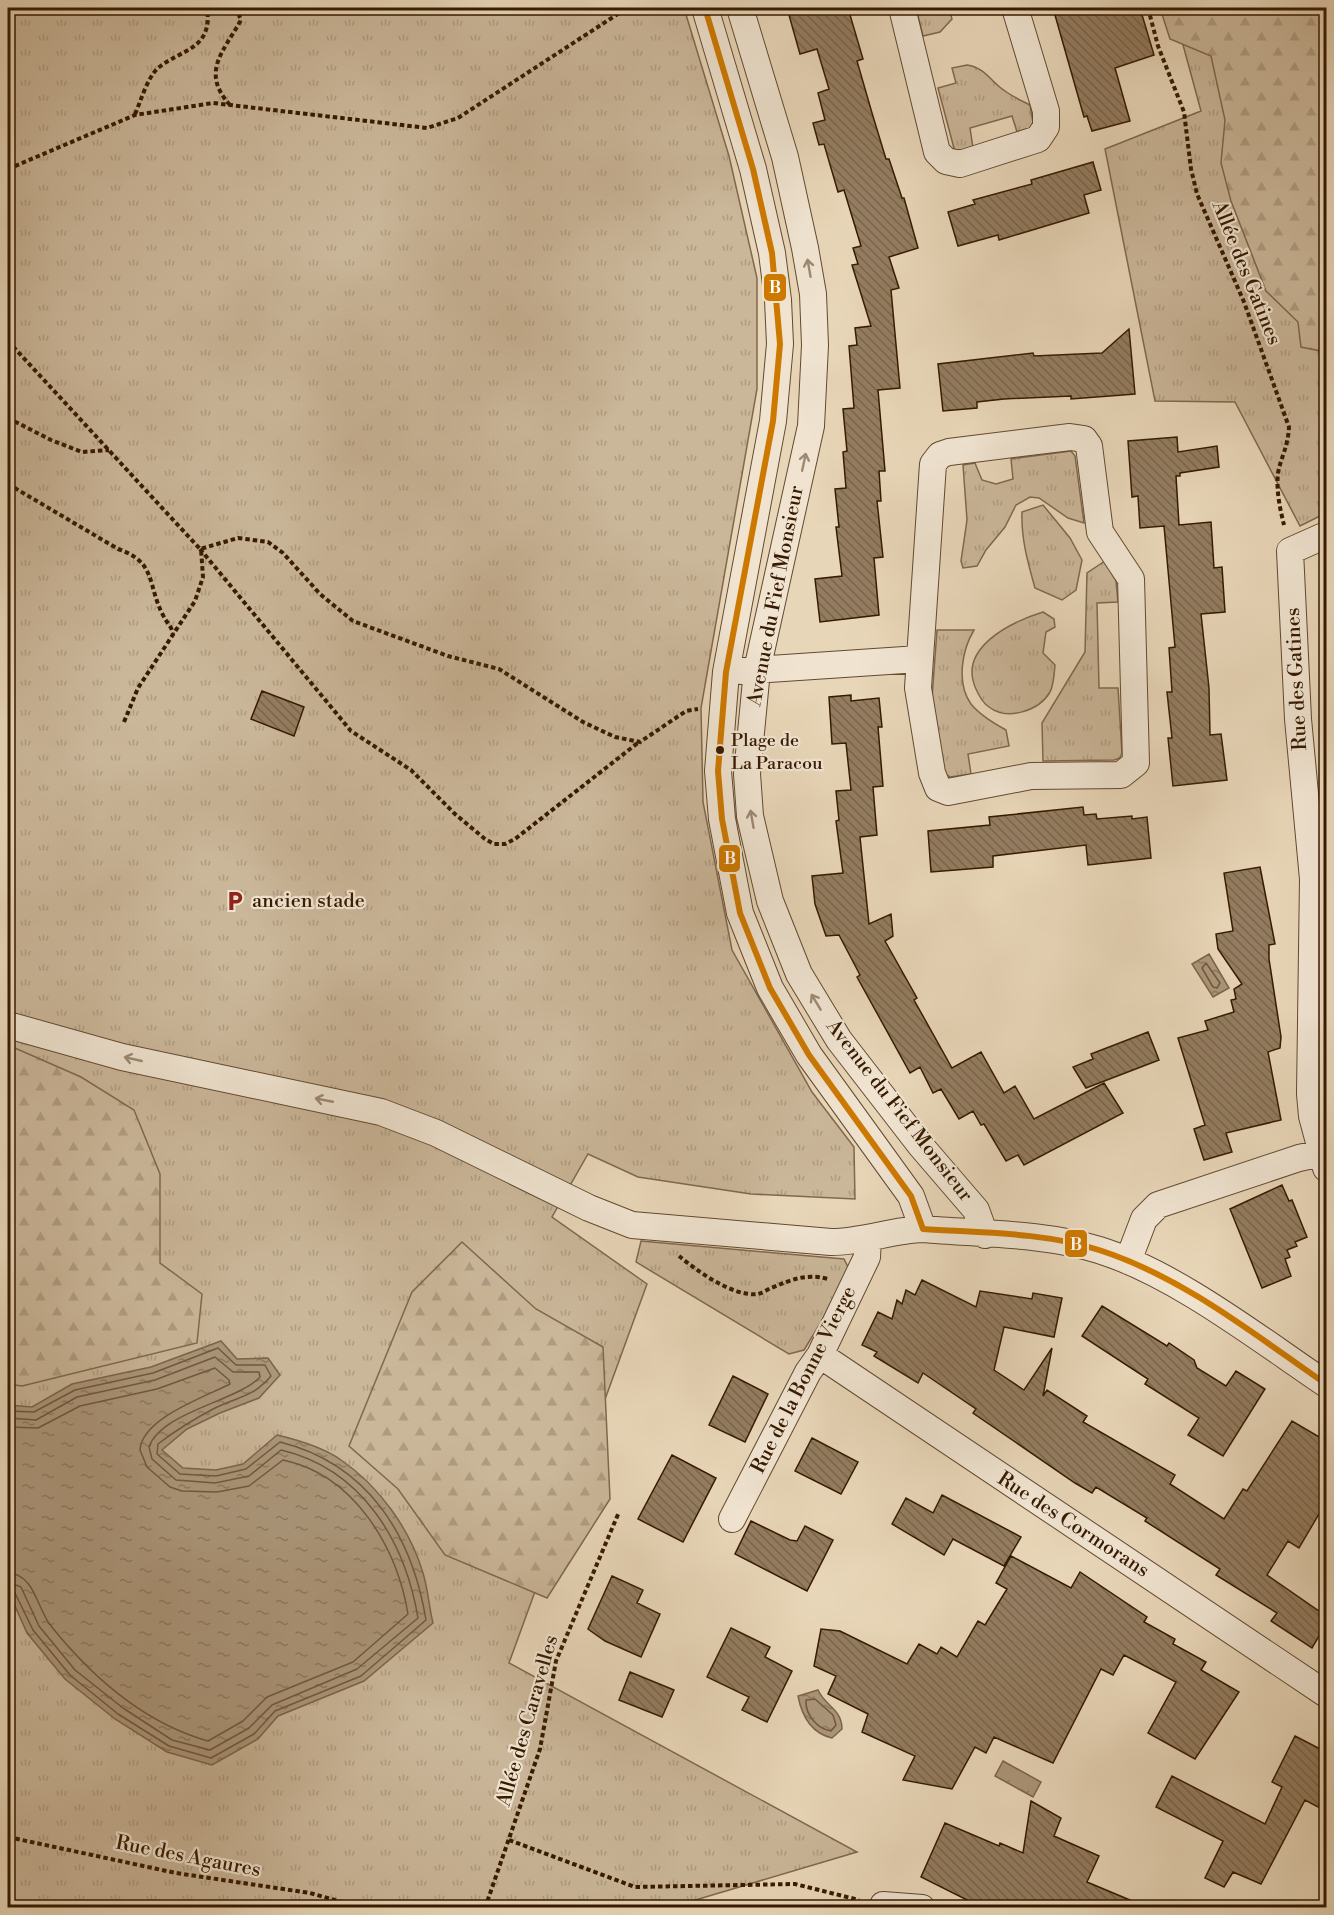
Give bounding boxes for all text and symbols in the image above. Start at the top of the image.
street label: Allée des Gatines [1205,196,1286,349]
one-way arrow [803,259,814,278]
line badge: B [763,273,787,302]
text: B [769,278,781,298]
one-way arrow [798,452,810,471]
street label: Avenue du Fief Monsieur [742,483,810,709]
street label: Rue des Gatines [1281,607,1313,751]
place label: Plage de La Paracou [731,729,823,775]
marker: Plage de La Paracou [714,744,726,756]
one-way arrow [746,810,757,829]
line badge: B [718,844,741,873]
text: B [724,849,736,869]
parking icon: ancien stade [223,889,247,913]
place label: ancien stade [252,889,365,914]
one-way arrow [809,994,821,1011]
street label: Avenue du Fief Monsieur [820,1014,978,1207]
one-way arrow [124,1053,143,1065]
one-way arrow [315,1094,334,1105]
line badge: B [1064,1229,1088,1258]
text: B [1070,1235,1082,1255]
street label: Rue de la Bonne Vierge [746,1282,862,1478]
street label: Rue des Cormorans [992,1467,1154,1583]
street label: Allée des Caravelles [491,1632,564,1811]
street label: Rue des Agaures [113,1831,263,1883]

